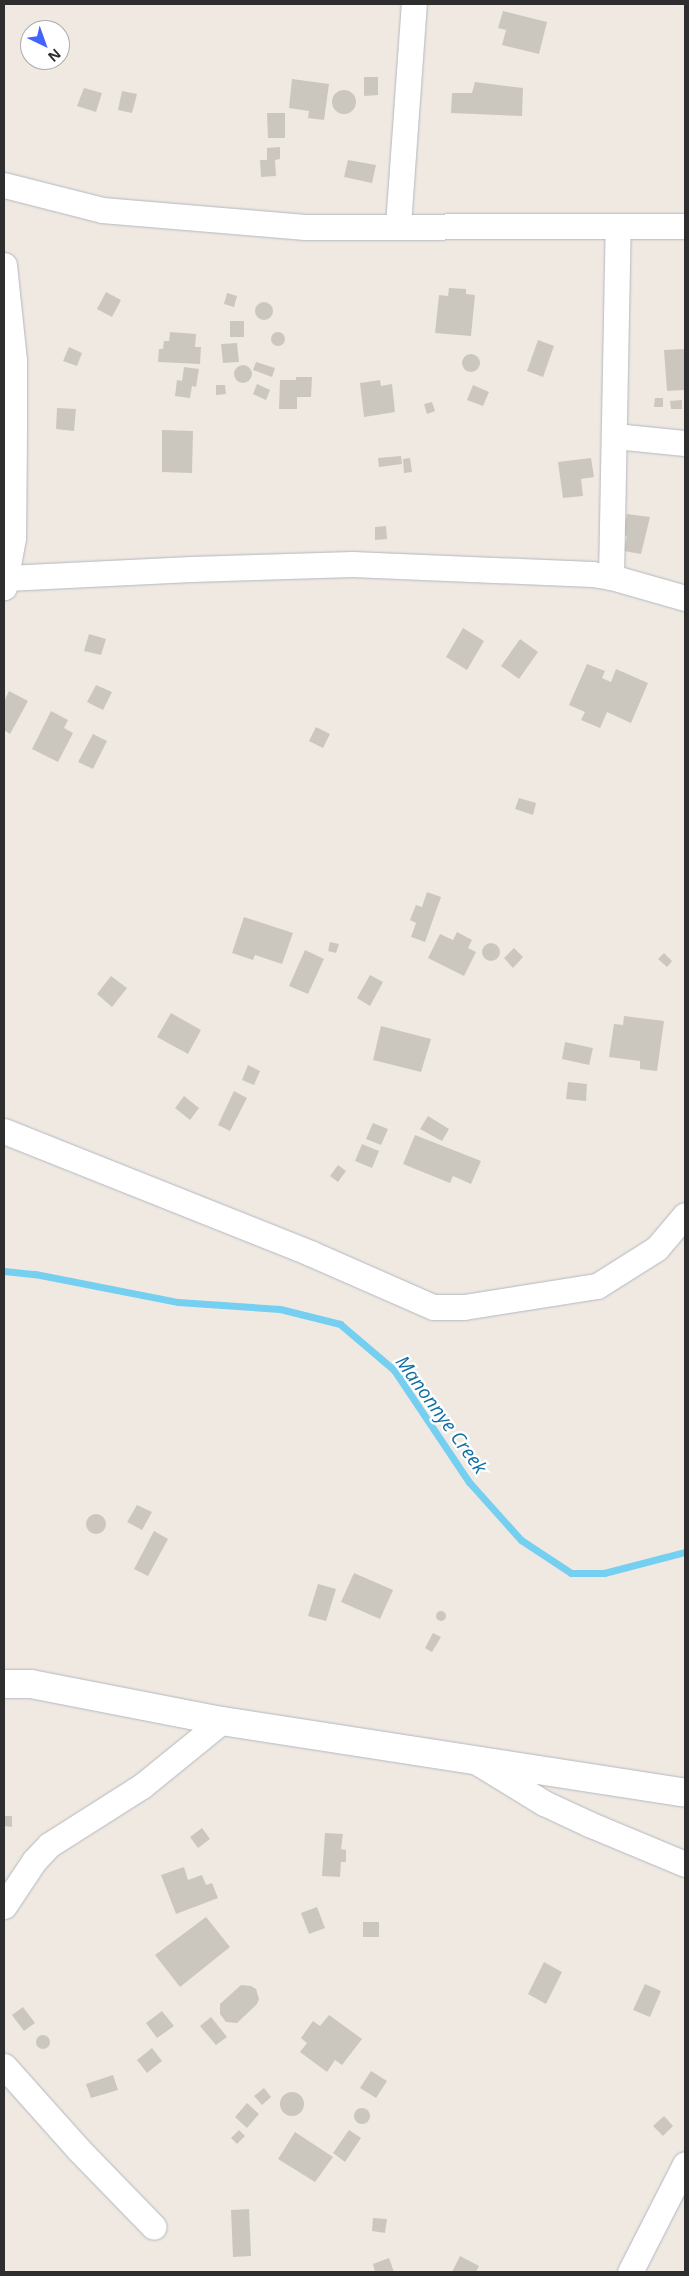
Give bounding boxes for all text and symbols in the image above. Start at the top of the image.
north arrow [20,20,70,70]
text: N [44,45,65,67]
water label: Manonnye Creek [391,1352,491,1478]

